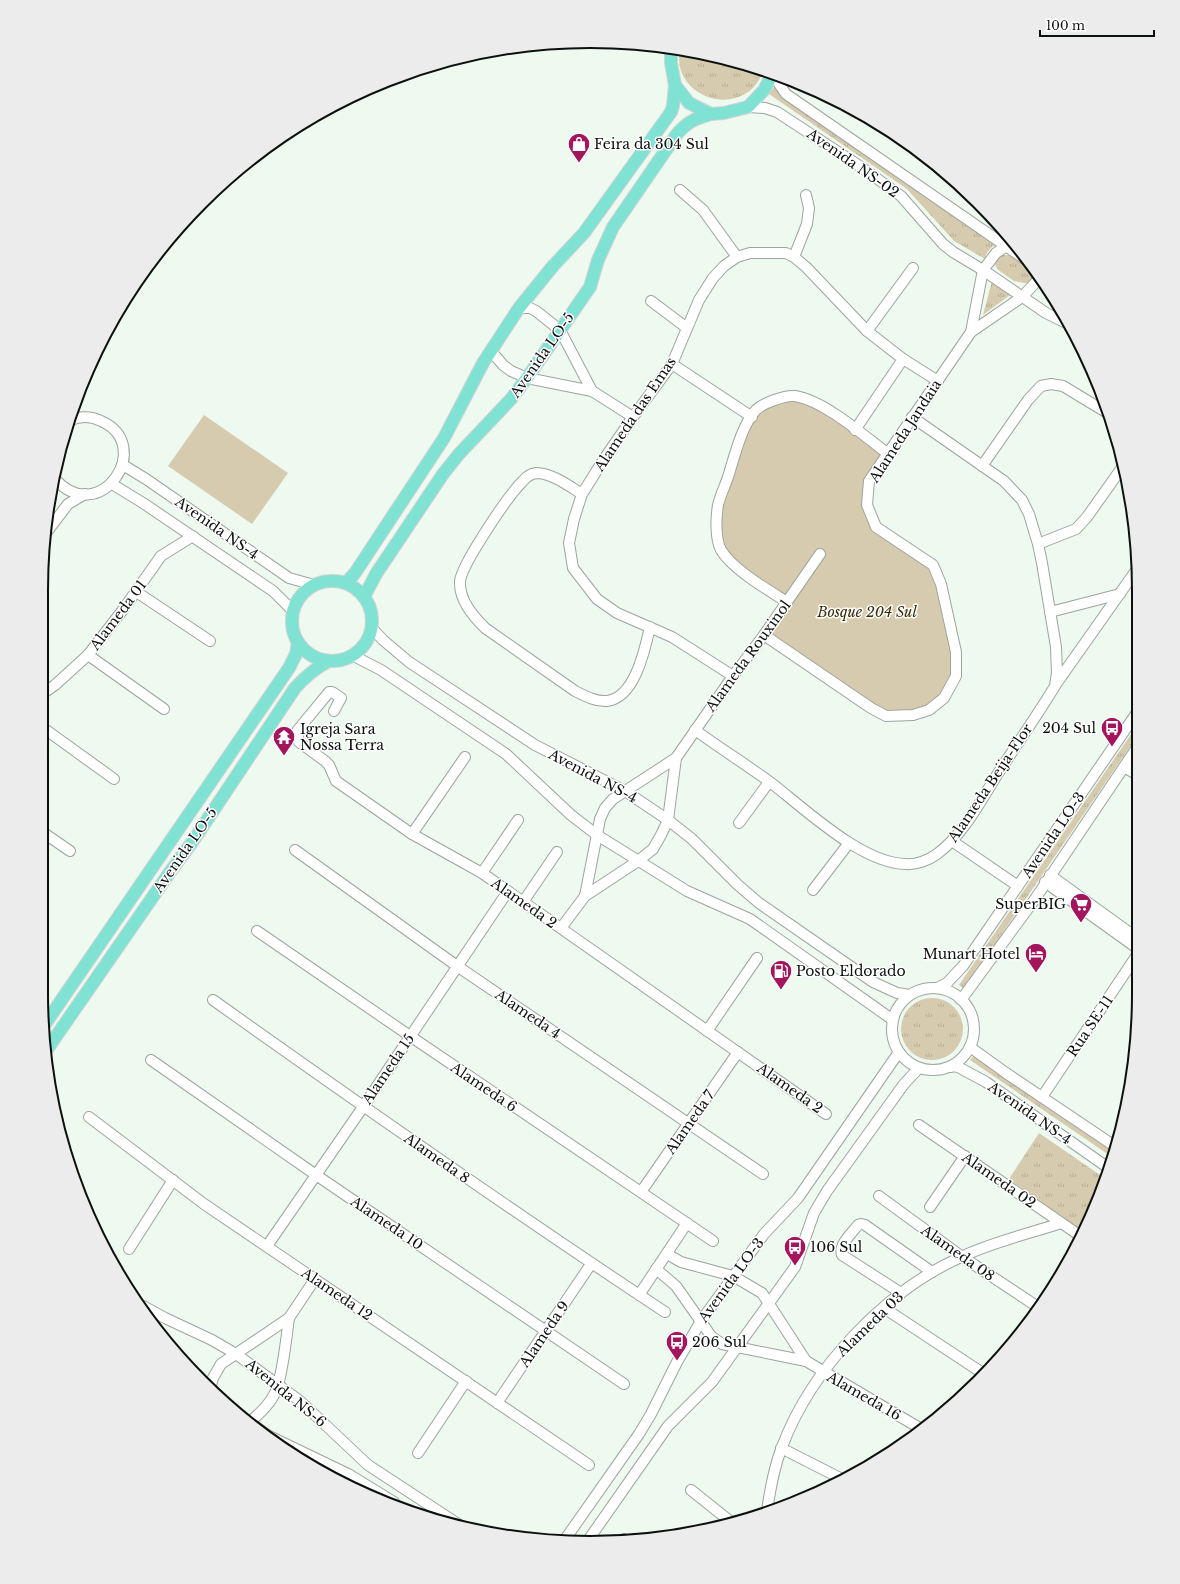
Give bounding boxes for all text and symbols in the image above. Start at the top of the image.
scale bar [1040,12,1154,38]
text: 100 m [1046,18,1085,33]
street label: Avenida NS-02 [803,124,903,201]
shop icon: Feira da 304 Sul [566,131,592,164]
place label: Feira da 304 Sul [594,135,709,153]
street label: Avenida LO-5 [506,309,578,402]
street label: Alameda das Emas [589,353,680,475]
street label: Alameda Jandaia [864,376,945,487]
street label: Avenida NS-4 [171,492,262,563]
street label: Alameda 01 [85,576,150,655]
street label: Alameda Rouxinol [701,596,795,716]
park label: Bosque 204 Sul [816,603,917,621]
bus stop icon: 204 Sul [1099,715,1125,748]
place label: 204 Sul [1042,719,1096,737]
place label: Igreja Sara Nossa Terra [300,720,384,754]
street label: Alameda Beija-Flor [943,720,1036,846]
temple icon: Igreja Sara Nossa Terra [271,724,297,757]
street label: Avenida NS-4 [545,745,640,807]
street label: Avenida LO-3 [1017,788,1088,882]
street label: Avenida LO-5 [149,804,221,897]
street label: Alameda 2 [487,873,560,932]
supermarket icon: SuperBIG [1068,891,1094,924]
place label: SuperBIG [995,895,1066,913]
hotel icon: Munart Hotel [1023,941,1049,974]
place label: Munart Hotel [923,945,1020,963]
fuel station icon: Posto Eldorado [768,958,794,991]
place label: Posto Eldorado [796,962,906,980]
street label: Alameda 4 [491,985,564,1043]
street label: Rua SE-11 [1063,992,1117,1060]
street label: Alameda 15 [357,1030,418,1109]
street label: Alameda 6 [447,1058,521,1116]
street label: Alameda 2 [753,1058,826,1117]
street label: Avenida NS-4 [984,1077,1075,1148]
street label: Alameda 7 [661,1086,719,1158]
street label: Alameda 8 [400,1128,473,1187]
street label: Alameda 02 [958,1147,1039,1212]
street label: Alameda 10 [347,1192,427,1254]
street label: Alameda 08 [917,1220,998,1285]
street label: Avenida LO-3 [694,1234,768,1327]
bus stop icon: 106 Sul [782,1234,808,1267]
place label: 106 Sul [810,1238,863,1256]
street label: Alameda 12 [297,1263,376,1324]
street label: Alameda 03 [832,1288,907,1361]
street label: Alameda 9 [515,1297,573,1371]
bus stop icon: 206 Sul [664,1329,690,1362]
place label: 206 Sul [692,1333,747,1351]
street label: Avenida NS-6 [241,1354,330,1431]
street label: Alameda 16 [823,1367,904,1424]

